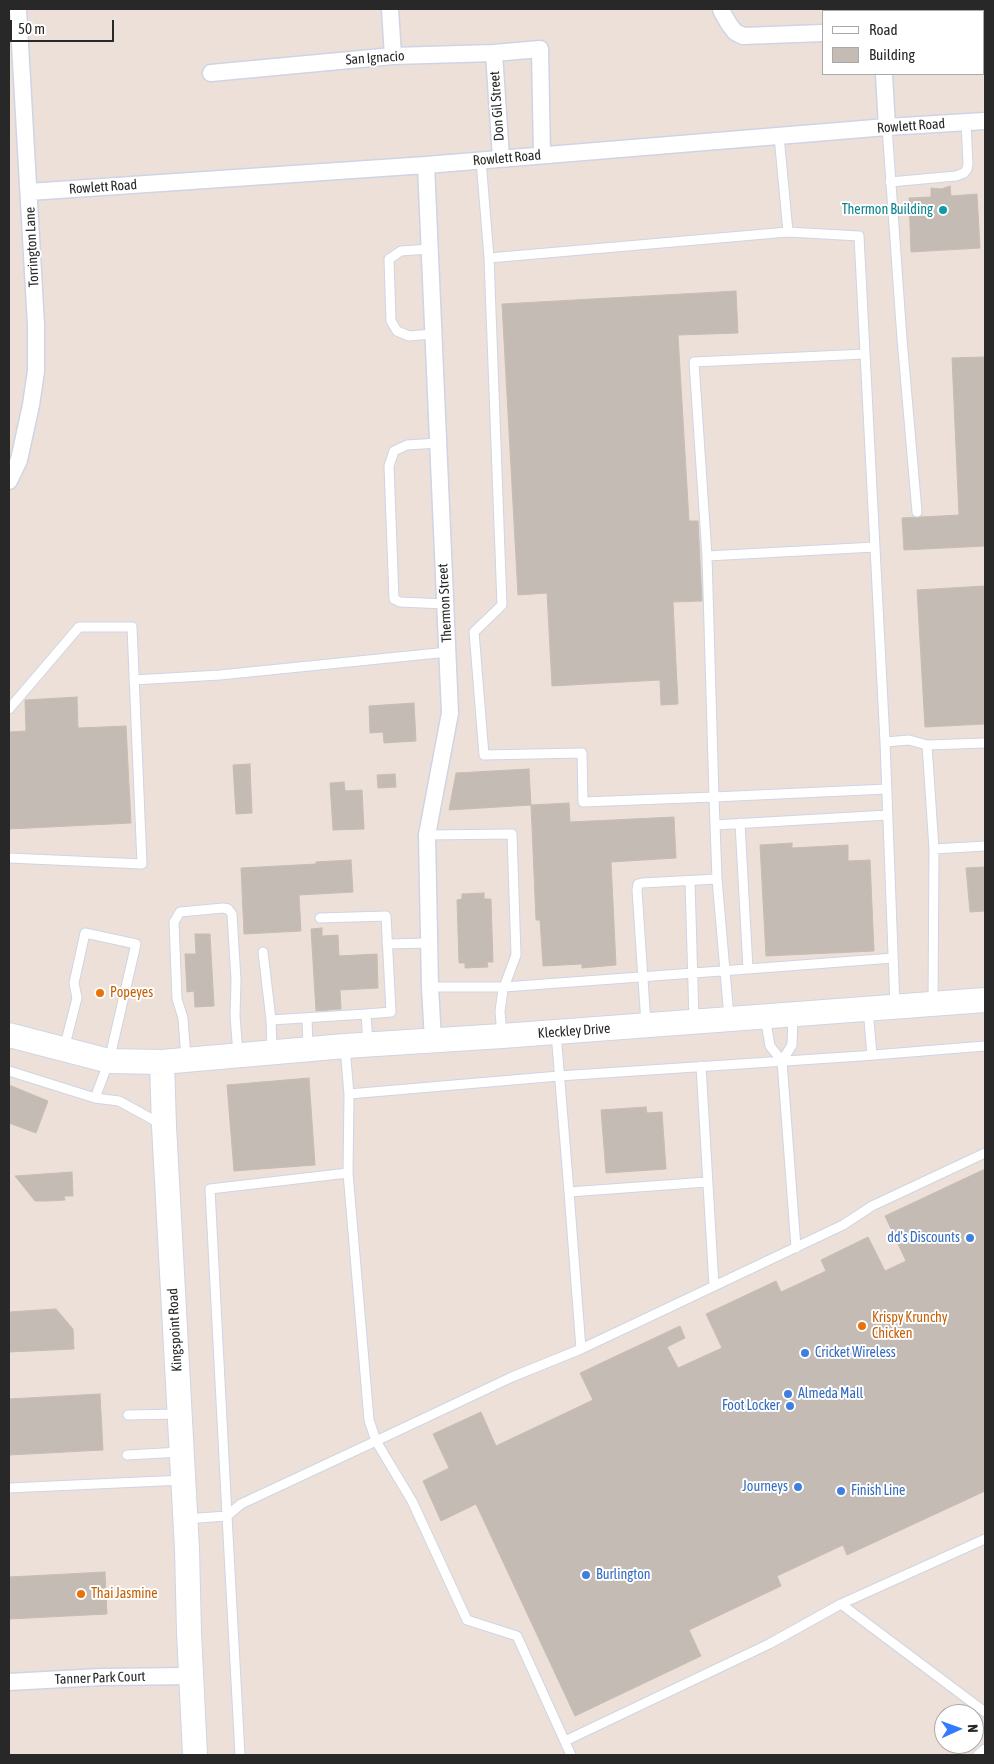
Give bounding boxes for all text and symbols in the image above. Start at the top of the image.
scale bar [12,10,116,42]
legend [822,10,984,75]
text: 50 m [18,20,45,37]
text: Road [869,21,898,38]
text: Building [869,46,915,63]
street label: San Ignacio [345,48,405,68]
street label: Don Gil Street [486,70,508,142]
street label: Rowlett Road [876,115,946,137]
street label: Rowlett Road [472,147,542,169]
street label: Rowlett Road [68,176,138,198]
place label: Thermon Building [842,202,933,218]
marker: Thermon Building [937,204,949,216]
street label: Torrington Lane [22,206,42,288]
street label: Thermon Street [435,563,455,643]
place label: Popeyes [110,985,153,1001]
marker: Popeyes [94,987,106,999]
street label: Kleckley Drive [537,1020,611,1042]
place label: dd's Discounts [887,1230,960,1246]
marker: dd's Discounts [964,1232,976,1244]
street label: Kingspoint Road [164,1288,186,1372]
place label: Krispy Krunchy Chicken [872,1310,948,1342]
marker: Krispy Krunchy Chicken [856,1320,868,1332]
place label: Cricket Wireless [815,1345,896,1361]
marker: Cricket Wireless [799,1347,811,1359]
place label: Almeda Mall [798,1386,863,1402]
marker: Almeda Mall [782,1388,794,1400]
place label: Foot Locker [722,1398,780,1414]
marker: Foot Locker [784,1400,796,1412]
place label: Journeys [742,1479,788,1495]
marker: Journeys [792,1481,804,1493]
place label: Finish Line [851,1483,905,1499]
marker: Finish Line [835,1485,847,1497]
place label: Burlington [596,1567,651,1583]
marker: Burlington [580,1569,592,1581]
place label: Thai Jasmine [91,1586,158,1602]
marker: Thai Jasmine [75,1588,87,1600]
street label: Tanner Park Court [54,1668,146,1688]
north arrow [934,1704,984,1754]
text: N [965,1724,981,1733]

